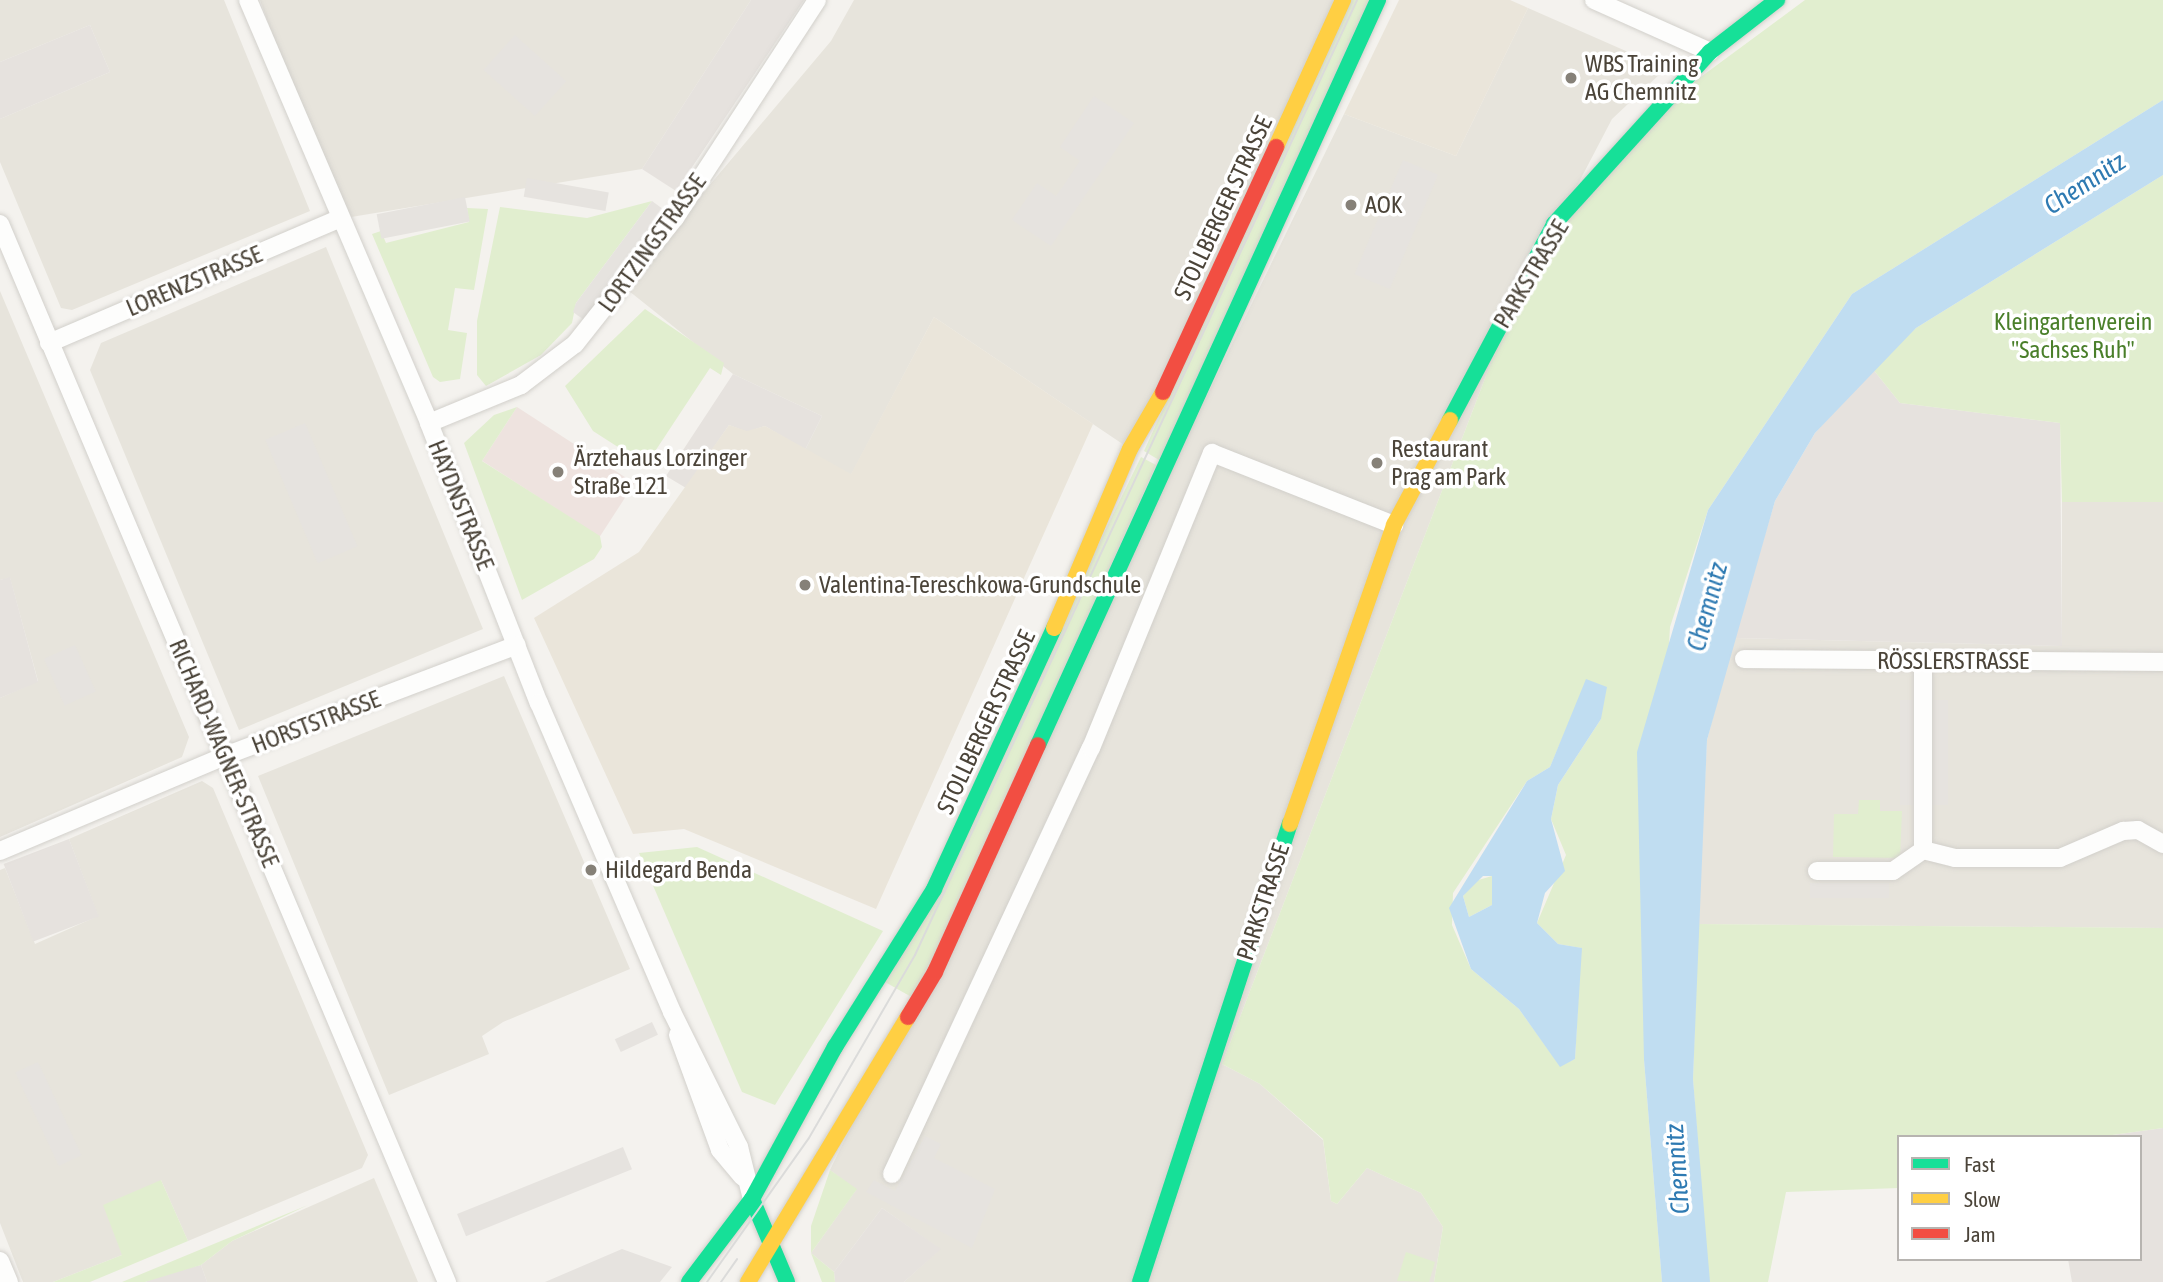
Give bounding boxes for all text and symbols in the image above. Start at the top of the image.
place label: WBS Training AG Chemnitz [1585,50,1699,106]
marker: WBS Training AG Chemnitz [1563,70,1579,86]
street label: STOLLBERGER STRASSE [1168,112,1278,304]
water label: Chemnitz [2039,146,2131,222]
street label: LORTZINGSTRASSE [592,168,712,318]
place label: AOK [1365,191,1403,219]
marker: AOK [1343,197,1359,213]
street label: PARKSTRASSE [1487,215,1575,333]
street label: LORENZSTRASSE [122,239,266,323]
park label: Kleingartenverein "Sachses Ruh" [1994,308,2152,364]
place label: Restaurant Prag am Park [1391,435,1506,491]
street label: HAYDNSTRASSE [422,436,500,574]
place label: Ärztehaus Lorzinger Straße 121 [574,444,746,500]
marker: Restaurant Prag am Park [1369,455,1385,471]
marker: Ärztehaus Lorzinger Straße 121 [548,462,568,482]
water label: Chemnitz [1681,559,1735,655]
place label: Valentina-Tereschkowa-Grundschule [819,571,1141,599]
marker: Valentina-Tereschkowa-Grundschule [797,577,813,593]
street label: STOLLBERGER STRASSE [931,626,1041,818]
street label: RICHARD-WAGNER-STRASSE [163,635,285,871]
street label: RÖSSLERSTRASSE [1877,647,2029,675]
street label: HORSTSTRASSE [248,684,384,760]
street label: PARKSTRASSE [1231,840,1295,964]
place label: Hildegard Benda [605,856,752,884]
marker: Hildegard Benda [583,862,599,878]
water label: Chemnitz [1659,1123,1697,1215]
legend [1897,1135,2142,1261]
text: Fast [1964,1152,1995,1176]
text: Slow [1964,1187,2000,1211]
text: Jam [1964,1222,1996,1246]

